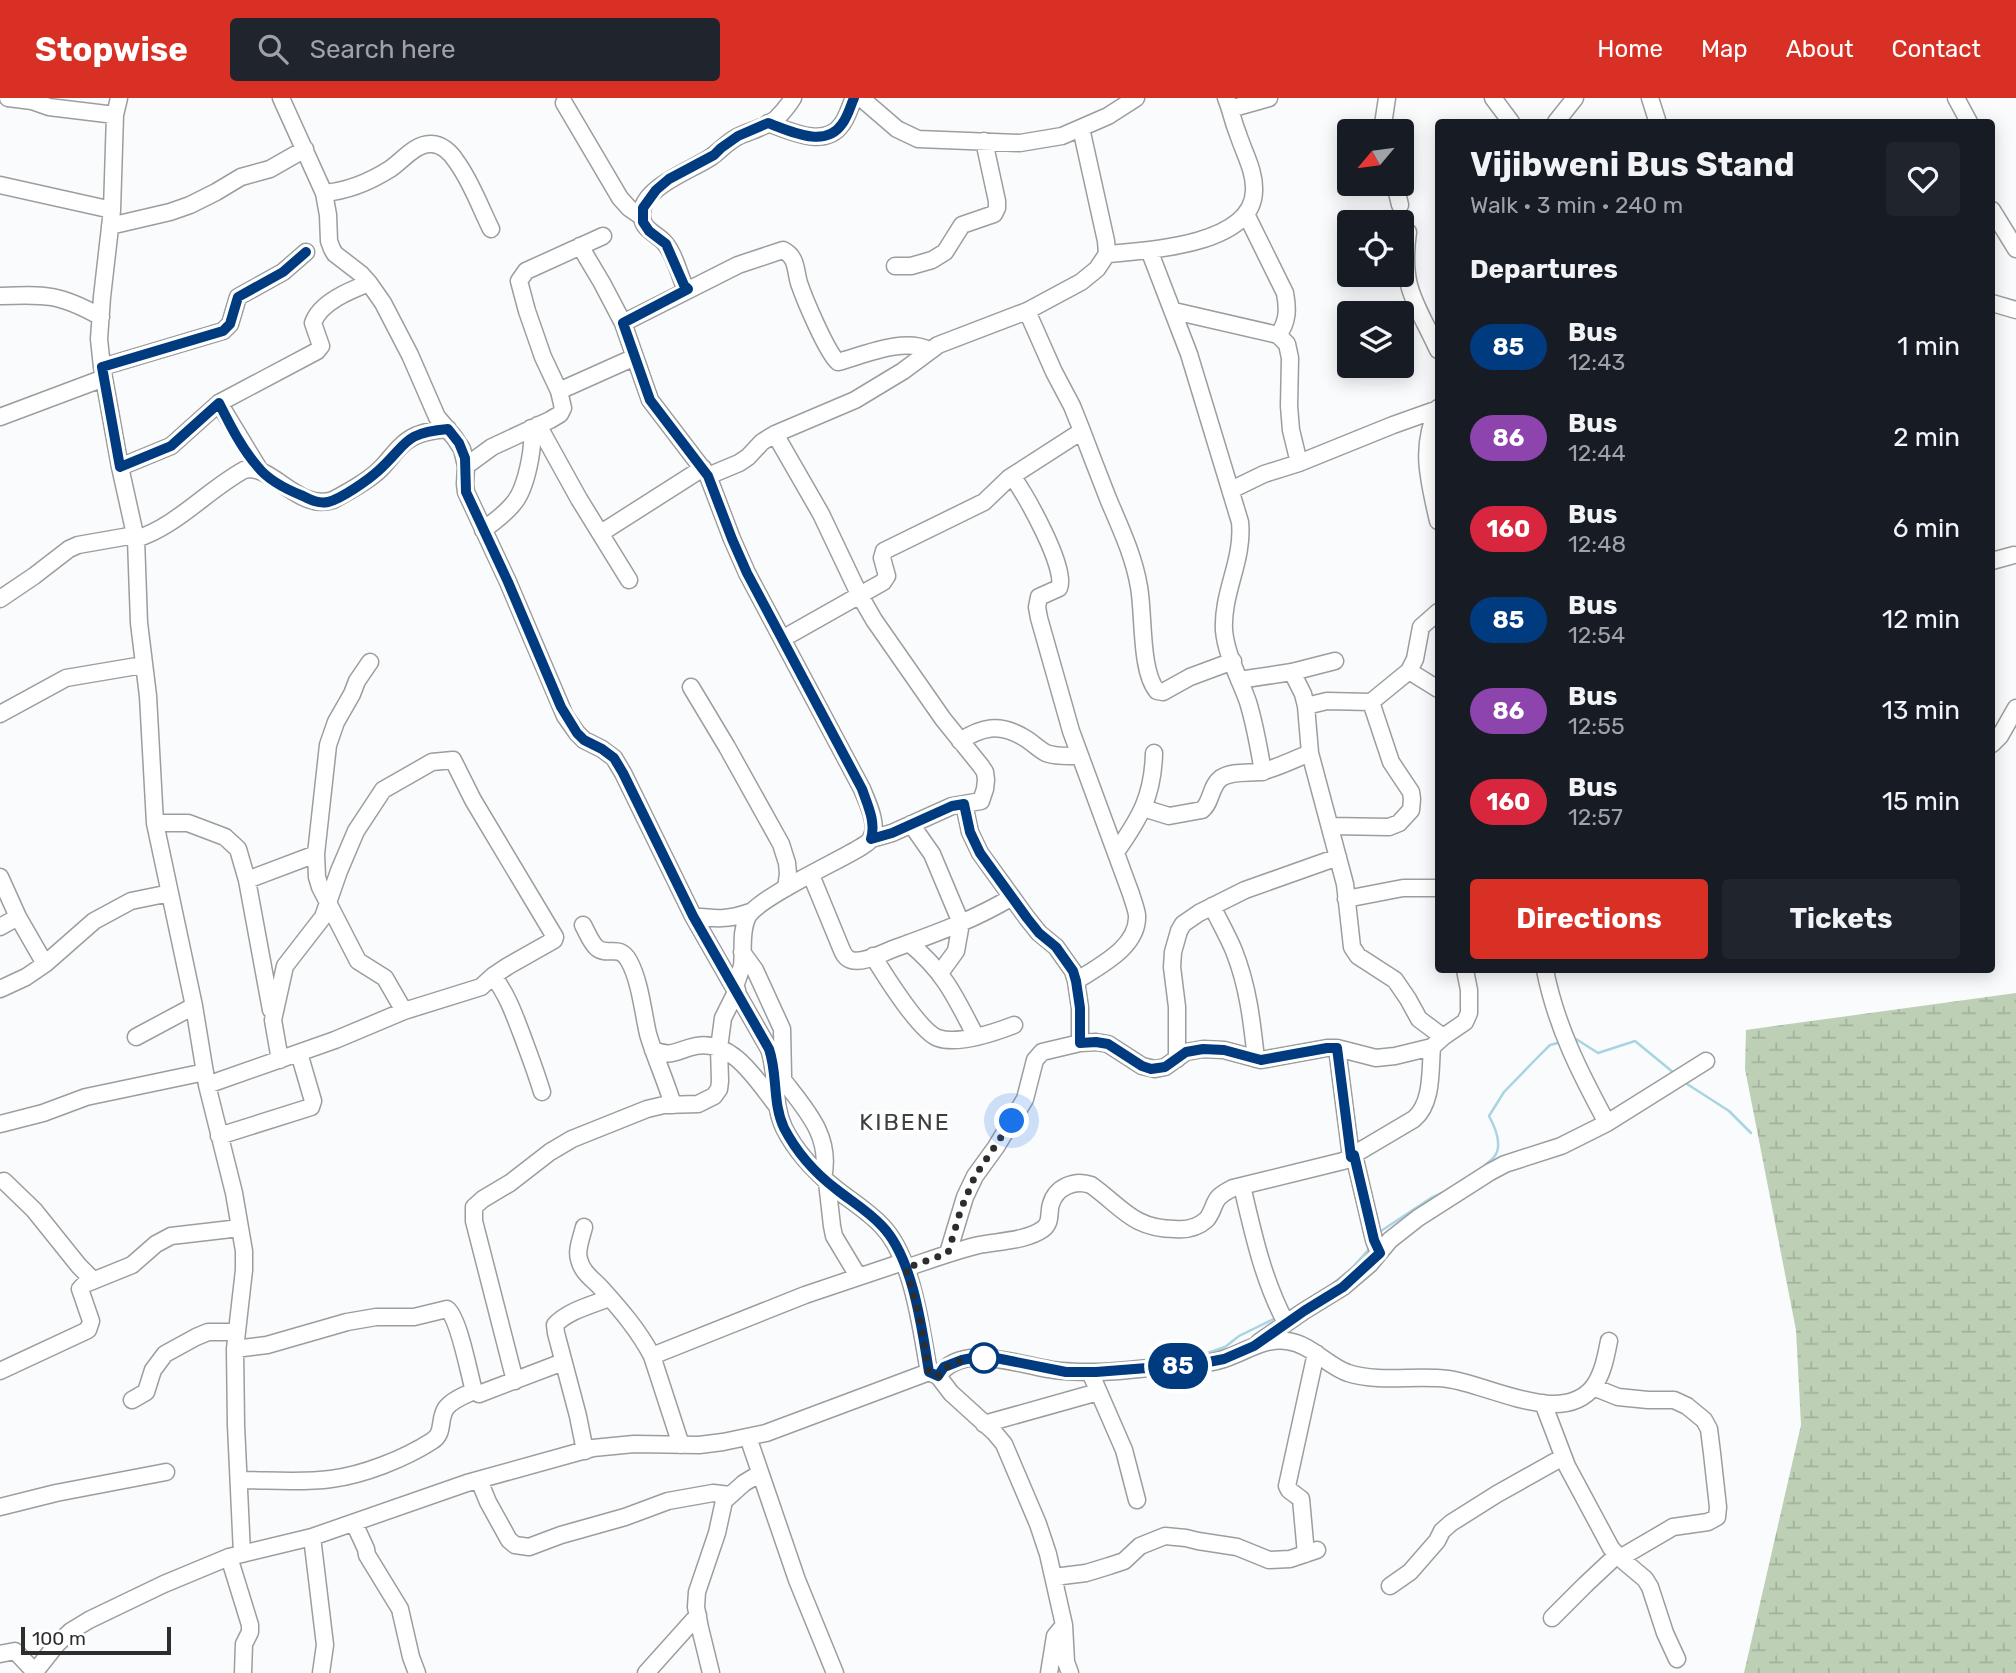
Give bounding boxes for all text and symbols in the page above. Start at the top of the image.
search box [230,18,720,81]
text: Stopwise [35,30,188,69]
icon: search [254,30,292,68]
text: Search here [310,34,456,65]
text: Home [1597,35,1663,63]
text: Map [1701,35,1748,63]
text: About [1786,35,1854,63]
text: Contact [1892,35,1981,63]
north arrow [1337,119,1414,196]
map controls [1337,119,1414,378]
button: heart [1886,142,1960,216]
text: Vijibweni Bus Stand [1470,145,1795,184]
text: Walk · 3 min · 240 m [1470,191,1683,219]
button: locate [1337,210,1414,287]
text: Departures [1470,254,1618,285]
button: layers [1337,301,1414,378]
text: Bus [1568,317,1617,348]
text: 1 min [1897,331,1960,362]
text: 85 [1493,333,1524,361]
text: 12:43 [1568,348,1625,376]
text: Bus [1568,408,1617,439]
text: 2 min [1893,422,1960,453]
text: 86 [1493,424,1524,452]
text: 12:44 [1568,439,1626,467]
text: Bus [1568,499,1617,530]
text: 6 min [1893,513,1960,544]
text: 160 [1487,515,1530,543]
text: 12:48 [1568,530,1626,558]
text: Bus [1568,590,1617,621]
text: 12 min [1882,604,1960,635]
text: 85 [1493,606,1524,634]
text: 12:54 [1568,621,1625,649]
text: Bus [1568,681,1617,712]
text: 13 min [1882,695,1960,726]
text: 86 [1493,697,1524,725]
text: 12:55 [1568,712,1625,740]
text: Bus [1568,772,1617,803]
text: 15 min [1882,786,1960,817]
text: 160 [1487,788,1530,816]
text: 12:57 [1568,803,1623,831]
button: Directions [1470,879,1708,959]
button: Tickets [1722,879,1960,959]
your location [994,1103,1029,1138]
district label: KIBENE [859,1108,951,1136]
unlabelled marker [969,1343,999,1373]
line badge: 85 [1146,1343,1210,1389]
text: 85 [1162,1352,1194,1380]
scale bar [21,1624,172,1656]
text: 100 m [32,1627,86,1650]

